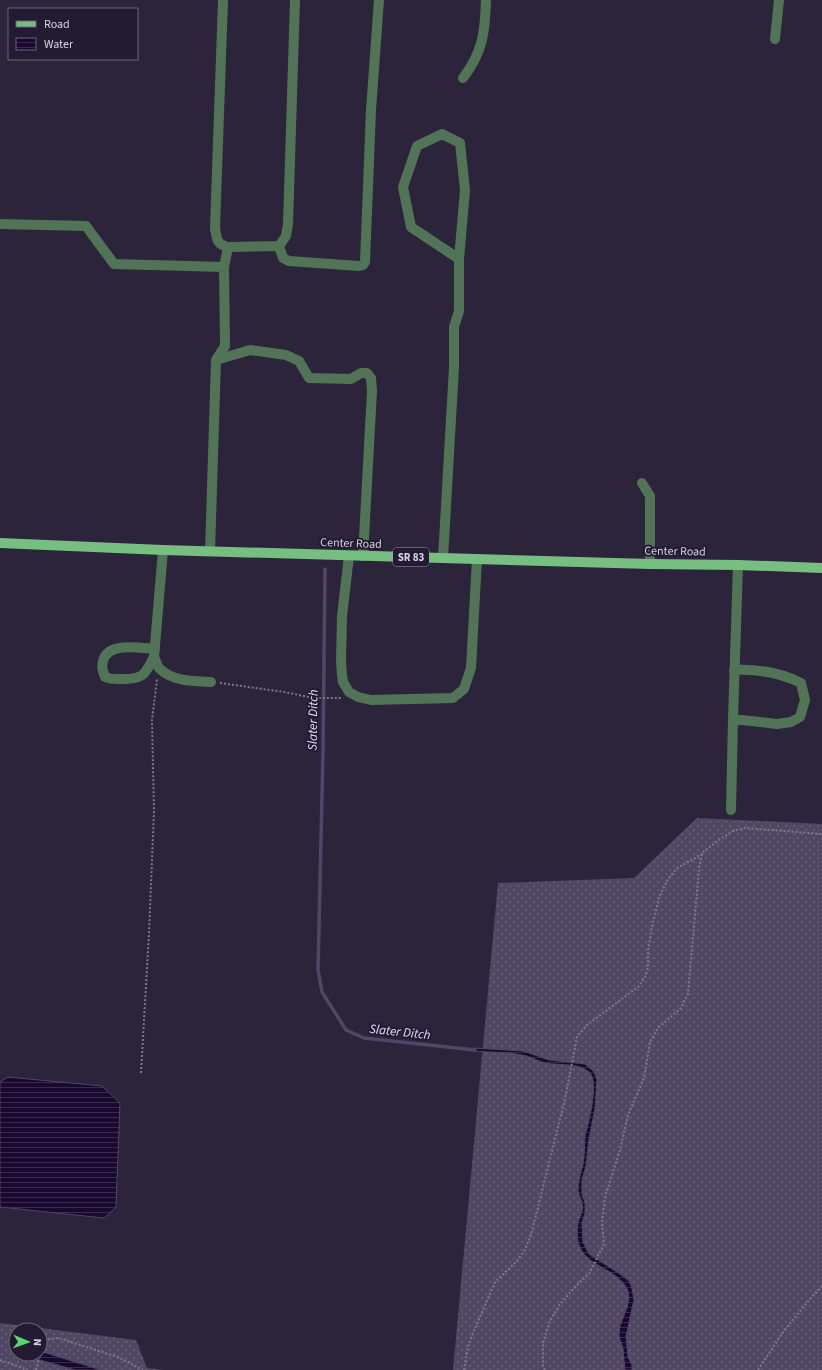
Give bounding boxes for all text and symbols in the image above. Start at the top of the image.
legend [8,8,138,60]
text: Road [44,16,70,33]
text: Water [44,36,74,53]
street label: Center Road [320,534,382,553]
street label: Center Road [644,542,706,561]
road number: SR 83 [393,548,429,566]
water label: Slater Ditch [303,689,323,751]
water label: Slater Ditch [368,1020,432,1044]
north arrow [8,1322,48,1362]
text: N [30,1338,45,1346]

